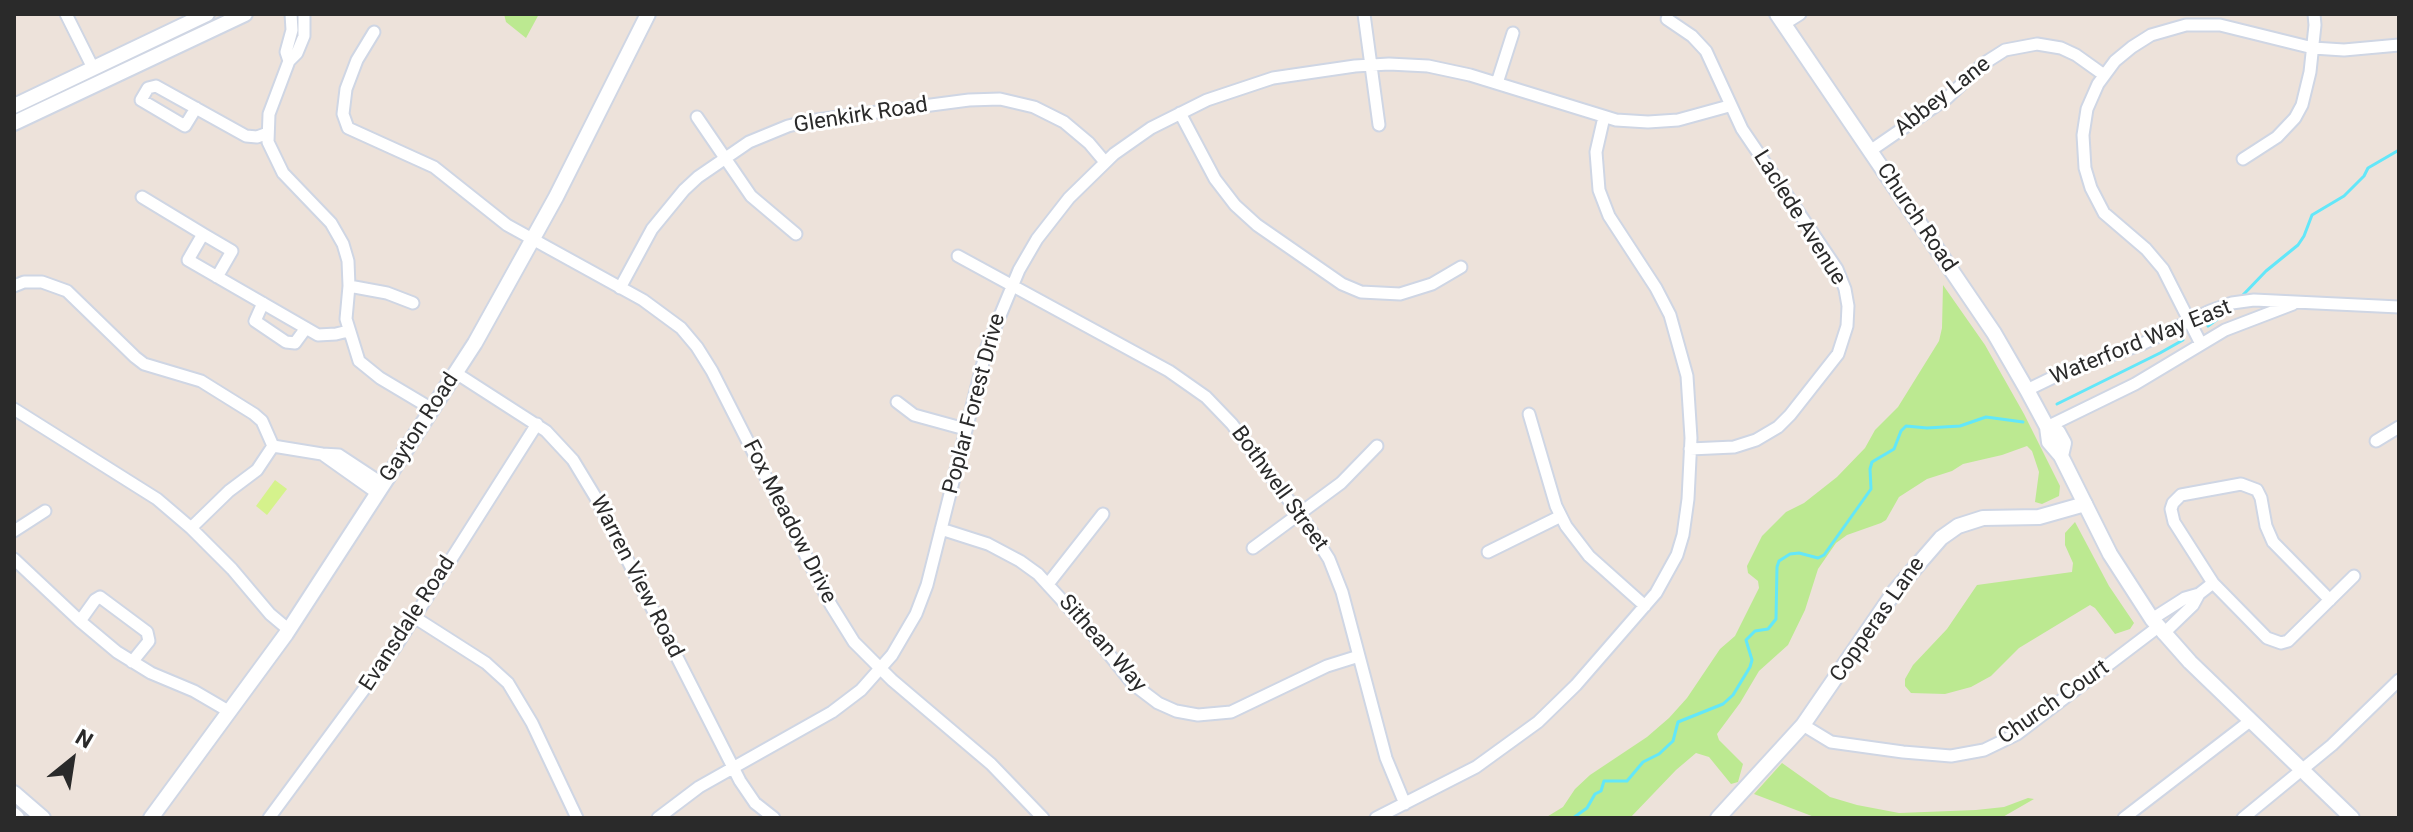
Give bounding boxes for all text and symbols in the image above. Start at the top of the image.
street label: Abbey Lane [1890,51,1996,143]
street label: Glenkirk Road [792,92,930,140]
street label: Laclede Avenue [1747,146,1851,290]
street label: Church Road [1870,159,1962,277]
street label: Waterford Way East [2047,295,2235,391]
street label: Poplar Forest Drive [938,311,1012,497]
street label: Gayton Road [375,368,465,488]
street label: Bothwell Street [1225,421,1333,557]
street label: Fox Meadow Drive [736,436,842,608]
street label: Warren View Road [584,491,688,663]
street label: Evansdale Road [355,552,461,696]
street label: Copperas Lane [1825,552,1931,688]
street label: Sithean Way [1053,590,1151,698]
street label: Church Court [1994,655,2114,751]
north arrow [32,720,112,800]
text: N [71,724,97,753]

